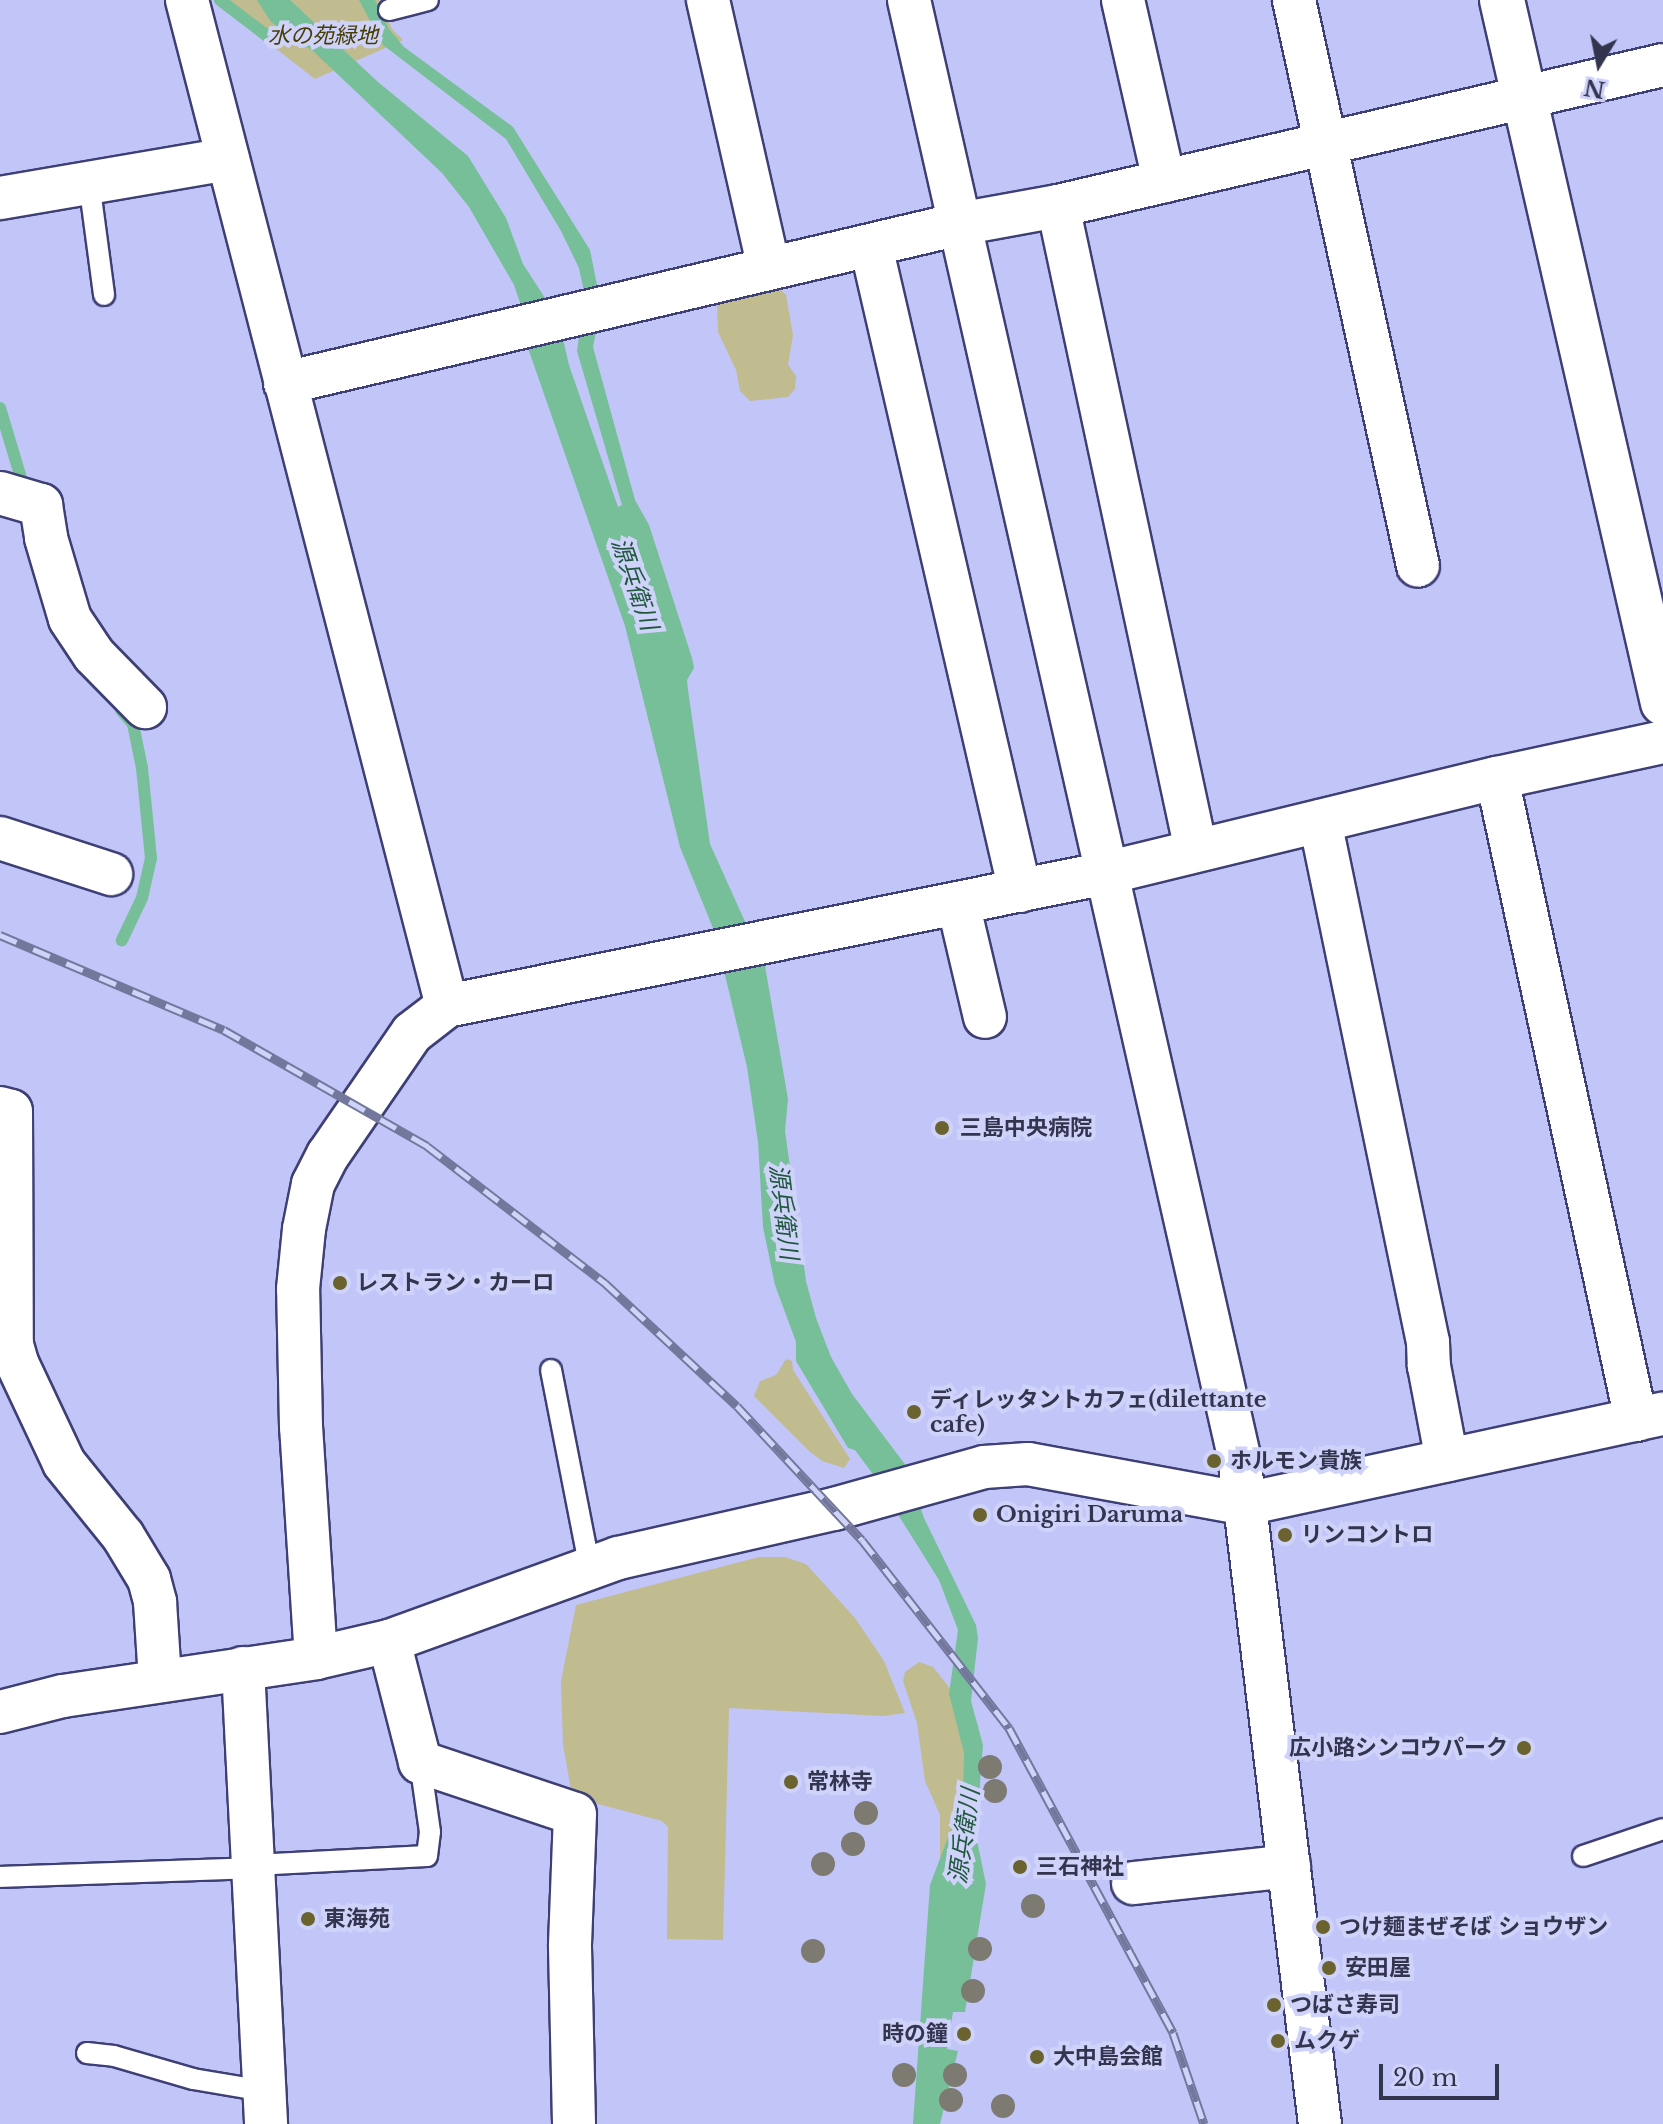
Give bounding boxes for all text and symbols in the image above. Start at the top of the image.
park label: 水の苑緑地 [268,23,378,49]
north arrow [1559,24,1639,104]
text: N [1582,73,1607,103]
water label: 源兵衛川 [606,534,664,634]
place label: 三島中央病院 [960,1115,1092,1141]
marker: 三島中央病院 [931,1117,953,1139]
water label: 源兵衛川 [764,1163,804,1261]
place label: レストラン・カーロ [356,1270,554,1296]
marker: レストラン・カーロ [331,1274,349,1292]
place label: ディレッタントカフェ(dilettante cafe) [930,1386,1268,1438]
marker: ディレッタントカフェ(dilettante cafe) [905,1403,923,1421]
place label: ホルモン貴族 [1230,1448,1362,1474]
marker: ホルモン貴族 [1205,1452,1223,1470]
place label: Onigiri Daruma [996,1502,1183,1528]
marker: Onigiri Daruma [971,1506,989,1524]
place label: リンコントロ [1301,1522,1433,1548]
marker: リンコントロ [1276,1526,1294,1544]
place label: 広小路シンコウパーク [1288,1735,1508,1761]
marker: 広小路シンコウパーク [1515,1739,1533,1757]
place label: 常林寺 [807,1769,873,1795]
marker: 常林寺 [782,1773,800,1791]
water label: 源兵衛川 [943,1786,985,1886]
place label: 三石神社 [1036,1854,1124,1880]
marker: 三石神社 [1011,1858,1029,1876]
place label: 東海苑 [324,1906,390,1932]
marker: 東海苑 [299,1910,317,1928]
place label: つけ麺まぜそば ショウザン [1339,1914,1609,1940]
marker: つけ麺まぜそば ショウザン [1314,1918,1332,1936]
place label: 安田屋 [1345,1955,1411,1981]
marker: 安田屋 [1320,1959,1338,1977]
place label: つばさ寿司 [1290,1992,1400,2018]
marker: つばさ寿司 [1265,1996,1283,2014]
place label: 時の鐘 [882,2021,948,2047]
marker: 時の鐘 [955,2025,973,2043]
place label: ムクゲ [1294,2028,1360,2054]
marker: ムクゲ [1269,2032,1287,2050]
place label: 大中島会館 [1053,2044,1163,2070]
marker: 大中島会館 [1028,2048,1046,2066]
scale bar [1383,2048,1503,2098]
text: 20 m [1393,2063,1458,2092]

